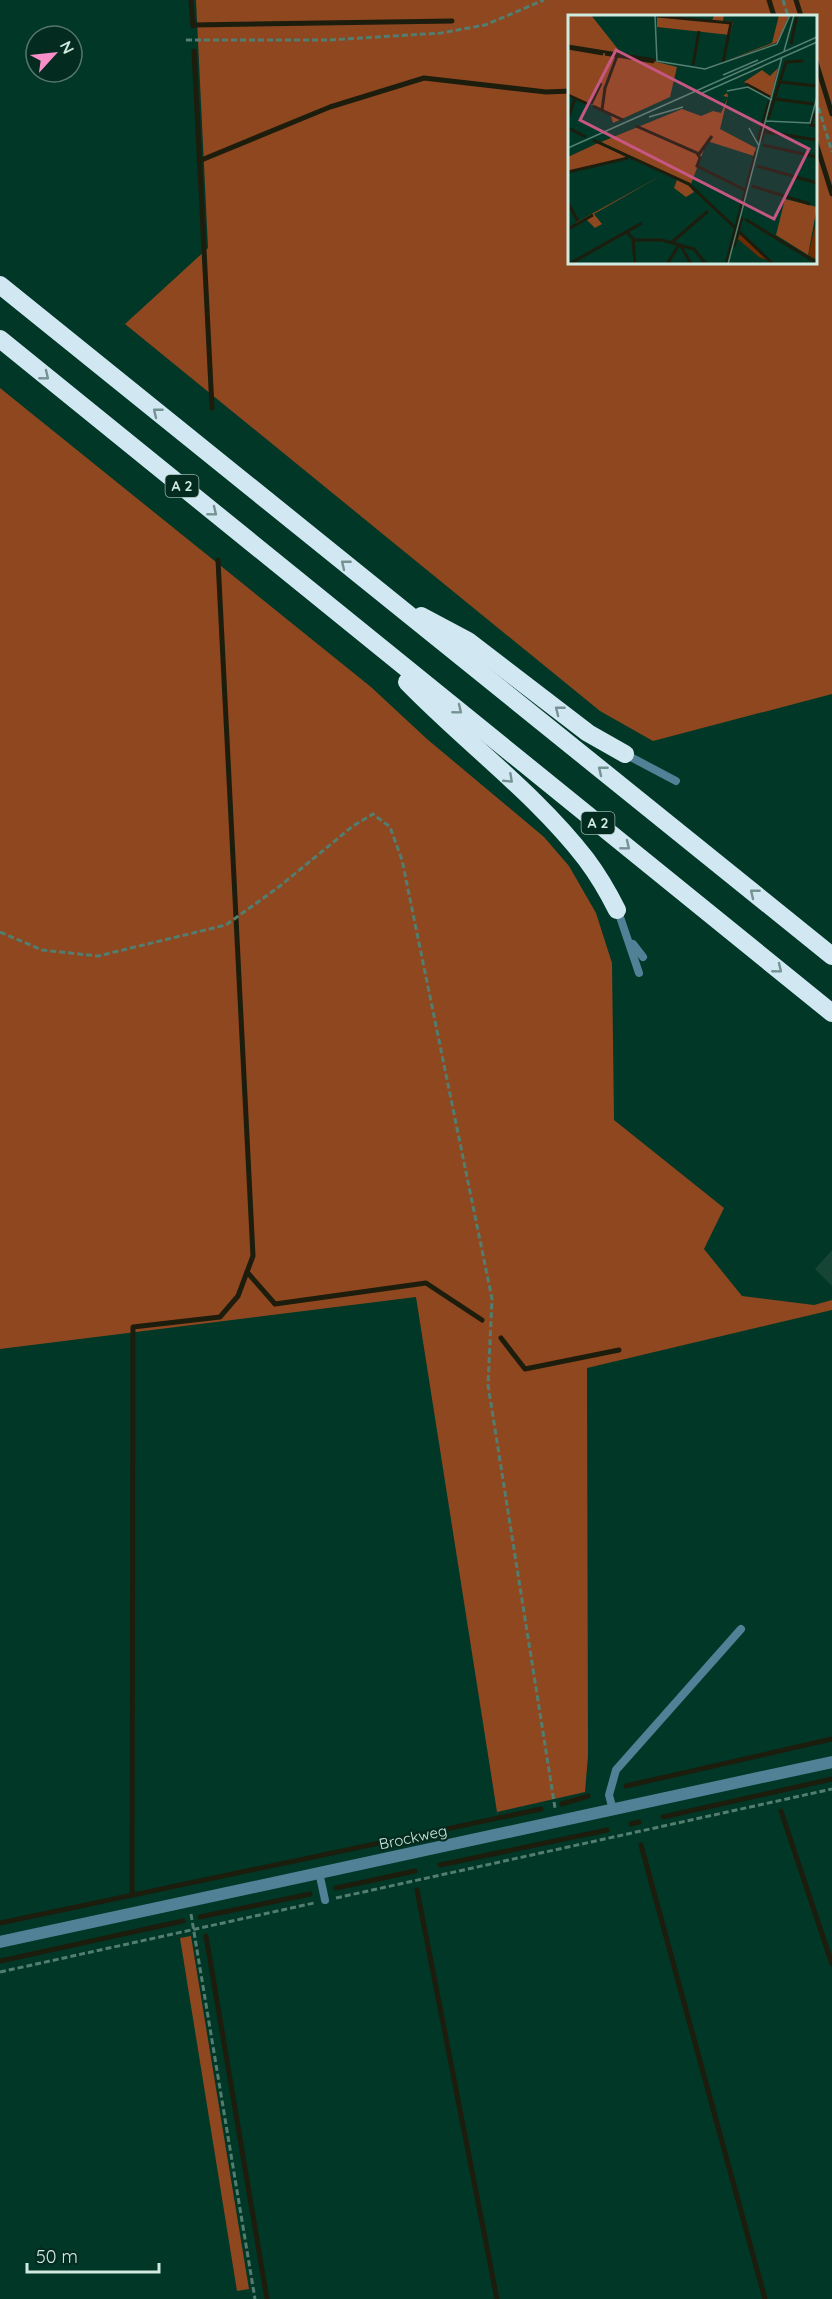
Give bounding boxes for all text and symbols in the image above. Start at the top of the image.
inset map [568,15,817,264]
north arrow [24,24,84,84]
text: N [56,37,79,57]
one-way arrow [39,369,50,380]
one-way arrow [153,408,164,419]
road number: A 2 [166,475,198,497]
one-way arrow [206,504,217,515]
one-way arrow [341,560,352,571]
one-way arrow [451,703,462,714]
one-way arrow [555,706,566,717]
one-way arrow [598,767,609,778]
one-way arrow [502,772,512,783]
road number: A 2 [582,812,614,834]
one-way arrow [619,839,630,850]
one-way arrow [750,889,761,900]
one-way arrow [771,961,782,972]
street label: Brockweg [377,1821,449,1853]
scale bar [27,2236,159,2274]
text: 50 m [36,2245,78,2268]

